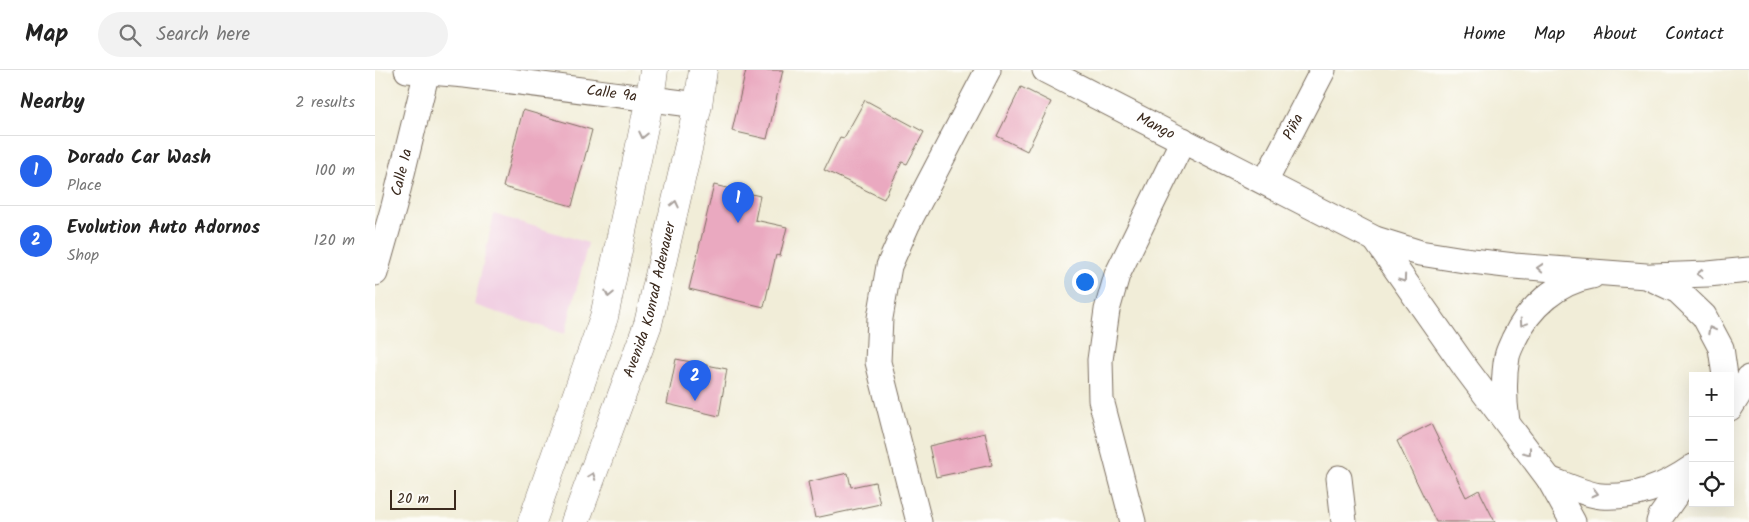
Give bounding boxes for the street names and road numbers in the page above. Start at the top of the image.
street label: Calle 9a [585,79,638,109]
street label: Mango [1132,107,1179,147]
street label: Piña [1277,110,1310,144]
street label: Calle 1a [385,146,420,199]
street label: Avenida Konrad Adenauer [617,218,683,381]

